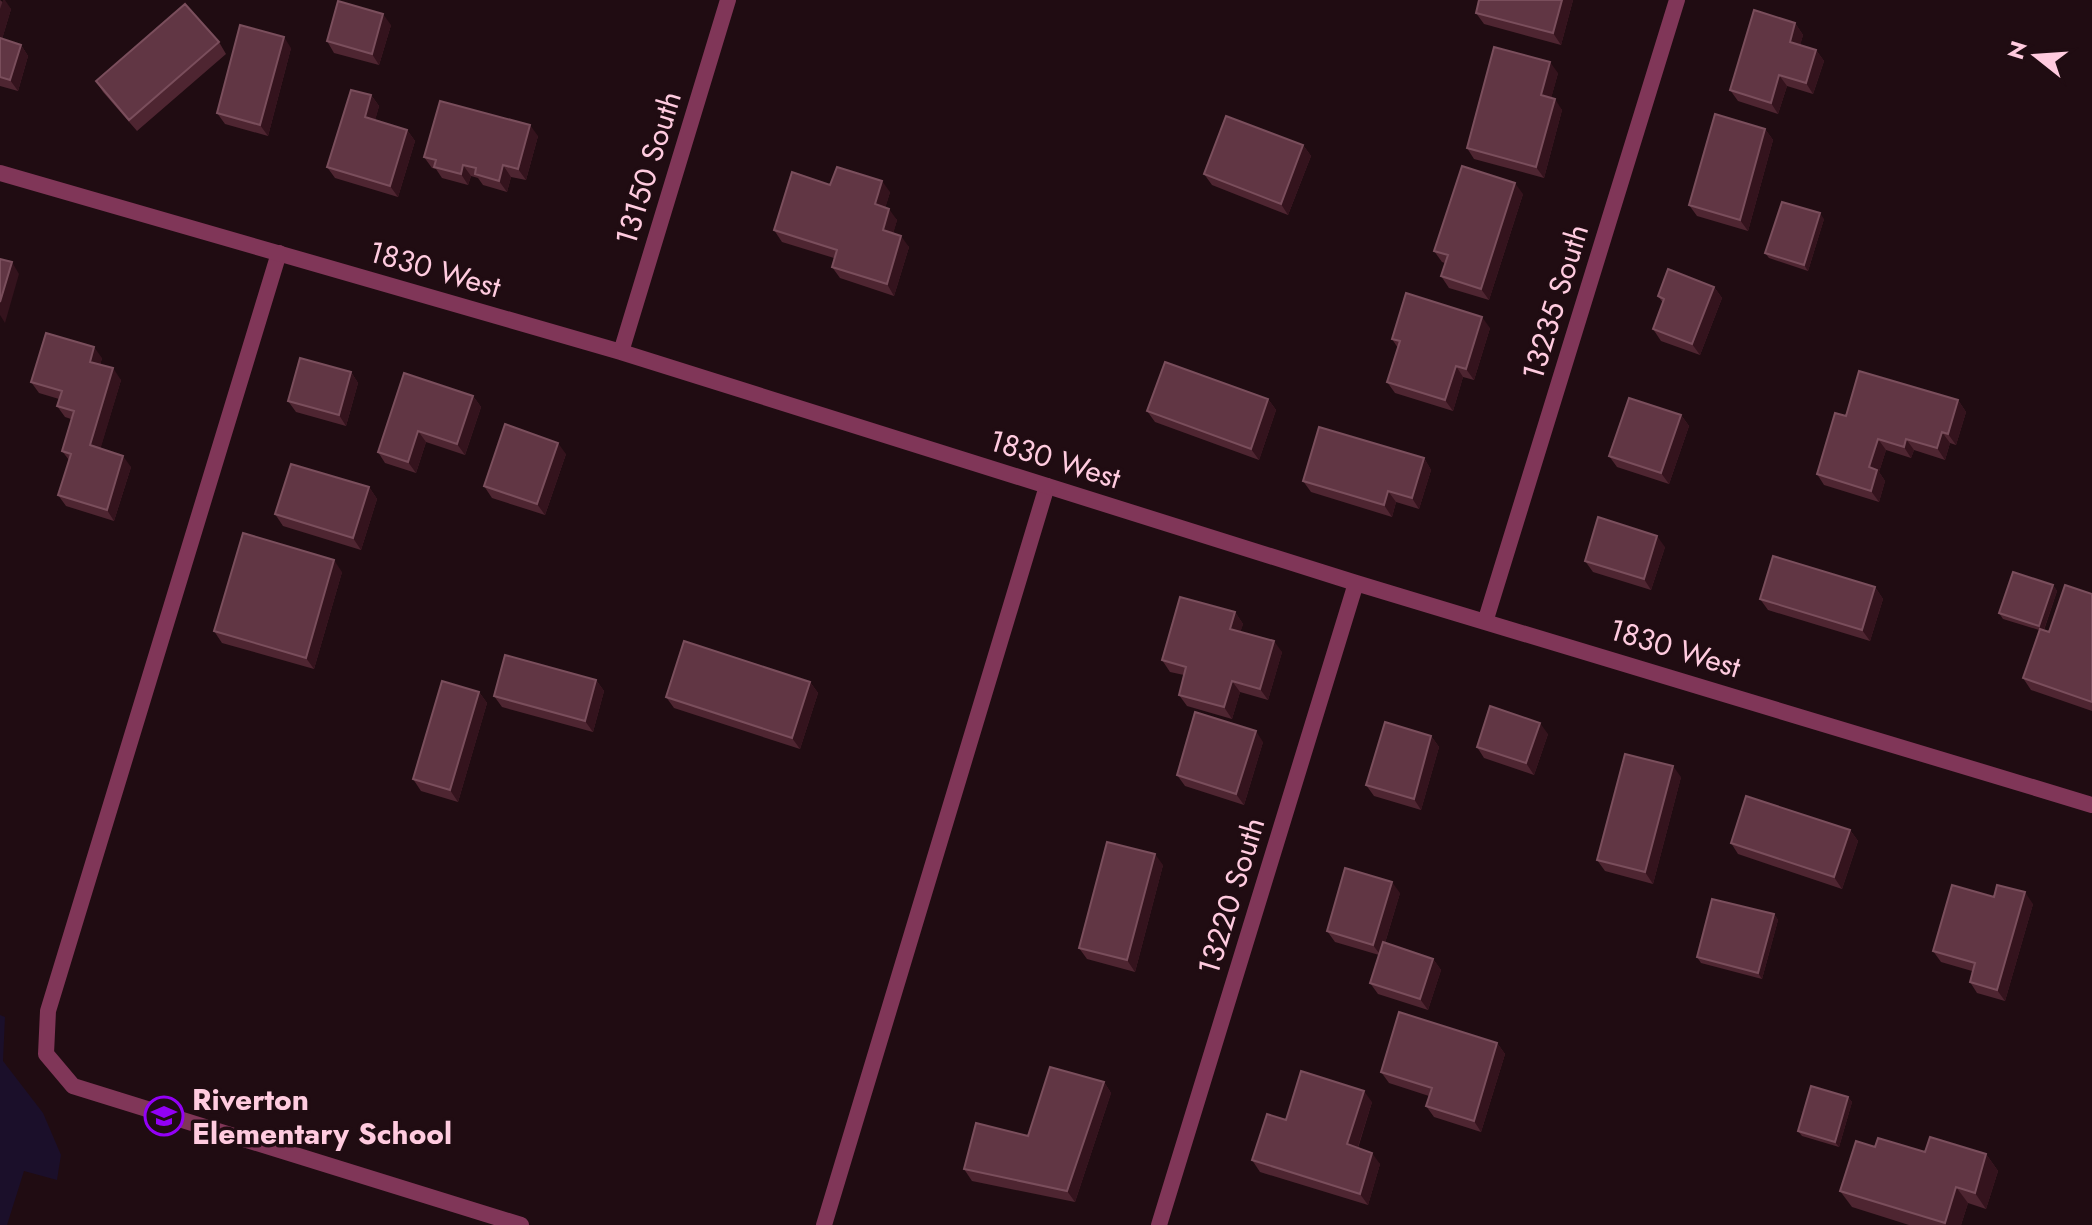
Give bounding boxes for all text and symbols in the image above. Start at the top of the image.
north arrow [1996,16,2076,96]
text: N [1999,37,2035,63]
street label: 13150 South [604,86,692,250]
street label: 13235 South [1511,219,1599,385]
street label: 1830 West [364,230,507,309]
street label: 1830 West [984,419,1127,500]
street label: 1830 West [1604,608,1747,689]
street label: 13220 South [1187,812,1275,980]
place label: Riverton Elementary School [192,1078,452,1155]
school or university icon: Riverton Elementary School [143,1095,185,1137]

